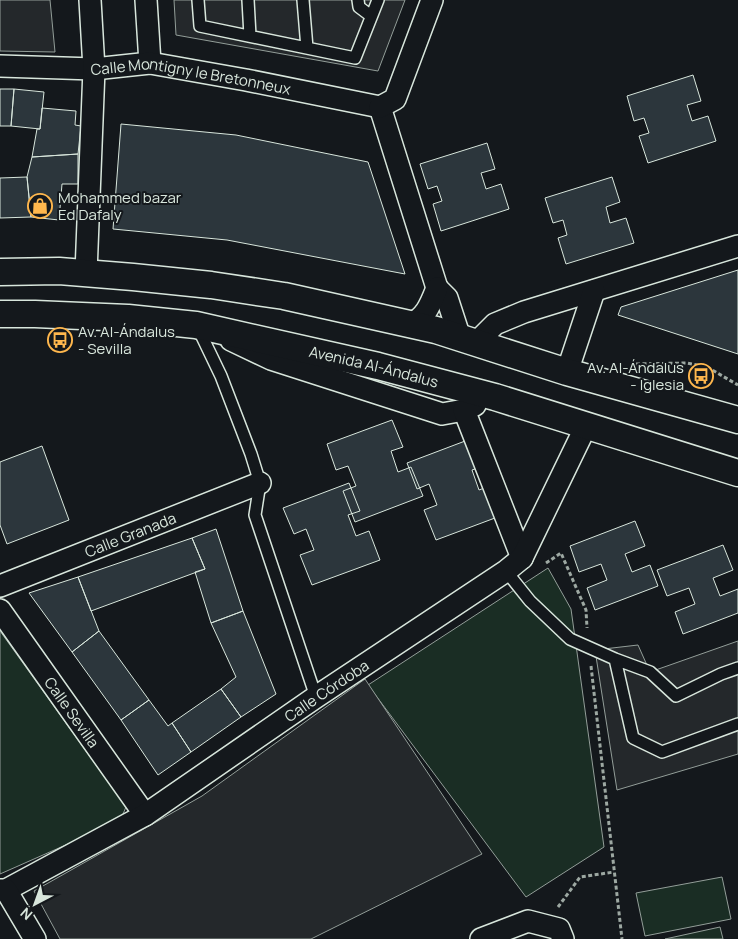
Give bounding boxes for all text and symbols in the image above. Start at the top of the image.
street label: Calle Montigny le Bretonneux [89,53,293,99]
place label: Mohammed bazar Ed Dafaly [58,187,182,225]
shop icon: Mohammed bazar Ed Dafaly [27,193,53,219]
place label: Av. Al-Ándalus - Sevilla [78,321,175,359]
bus stop icon: Av. Al-Ándalus - Sevilla [47,327,73,353]
street label: Avenida Al-Ándalus [307,340,441,392]
place label: Av. Al-Ándalus - Iglesia [587,357,684,395]
bus stop icon: Av. Al-Ándalus - Iglesia [688,363,714,389]
street label: Calle Granada [81,507,179,562]
street label: Calle Córdoba [280,654,373,726]
street label: Calle Sevilla [40,672,104,752]
north arrow [10,879,60,929]
text: N [16,904,36,925]

